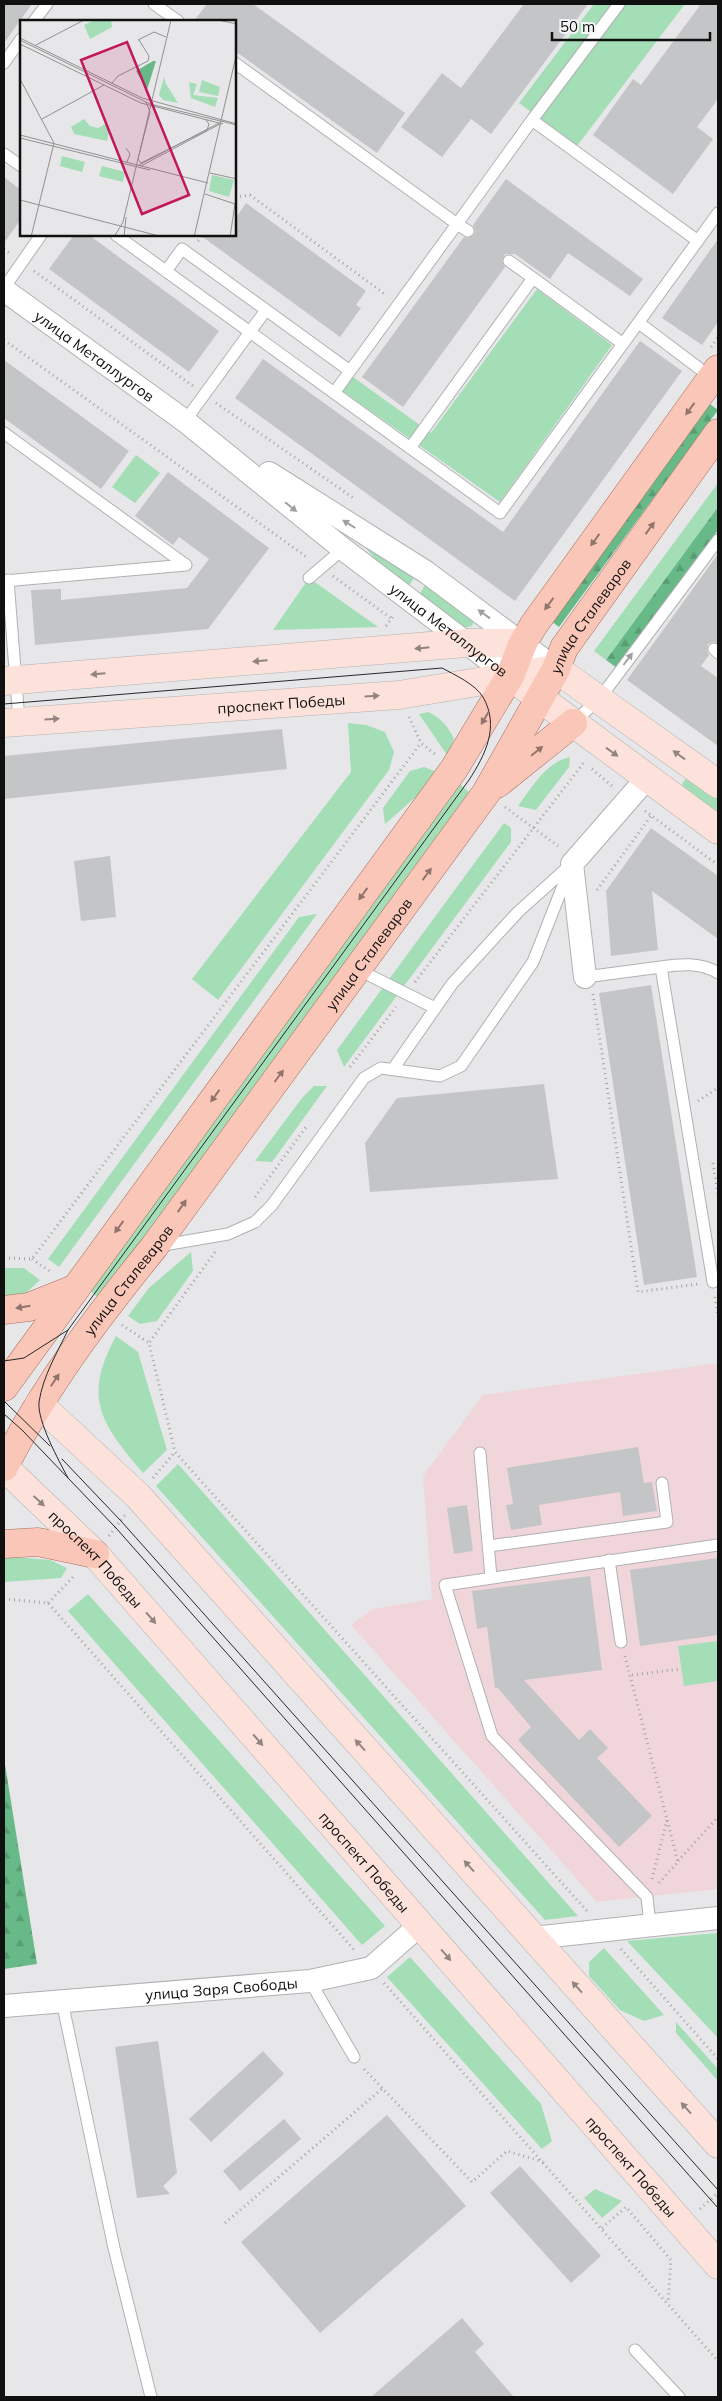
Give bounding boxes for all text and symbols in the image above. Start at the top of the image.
scale bar [552,10,710,42]
text: 50 m [560,17,595,36]
inset map [20,20,236,236]
street label: улица Металлургов [31,306,158,405]
one-way arrow [685,402,695,415]
one-way arrow [284,502,297,513]
one-way arrow [342,519,356,528]
one-way arrow [645,521,655,535]
one-way arrow [590,534,600,547]
street label: улица Сталеваров [546,554,635,677]
street label: улица Металлургов [386,579,512,681]
one-way arrow [544,597,554,611]
one-way arrow [478,609,491,620]
one-way arrow [414,644,430,652]
one-way arrow [623,653,634,666]
one-way arrow [252,657,268,665]
one-way arrow [90,670,106,678]
street label: проспект Победы [217,689,346,717]
one-way arrow [364,692,380,700]
one-way arrow [481,711,490,724]
one-way arrow [45,715,61,723]
one-way arrow [531,746,544,757]
one-way arrow [605,746,618,757]
one-way arrow [672,750,686,760]
one-way arrow [421,868,432,881]
one-way arrow [358,887,368,901]
street label: улица Сталеваров [321,894,416,1014]
one-way arrow [274,1070,285,1083]
one-way arrow [210,1089,220,1103]
one-way arrow [177,1199,187,1213]
one-way arrow [114,1220,124,1234]
street label: улица Сталеваров [79,1221,177,1339]
one-way arrow [14,1303,30,1311]
one-way arrow [50,1373,60,1386]
one-way arrow [33,1495,45,1507]
street label: проспект Победы [45,1506,147,1611]
one-way arrow [146,1611,157,1624]
one-way arrow [253,1734,264,1747]
one-way arrow [354,1740,366,1752]
street label: проспект Победы [315,1807,414,1916]
one-way arrow [463,1861,475,1873]
one-way arrow [441,1948,452,1961]
street label: улица Заря Свободы [144,1973,298,2004]
one-way arrow [571,1982,583,1994]
one-way arrow [680,2103,692,2115]
street label: проспект Победы [582,2112,681,2221]

